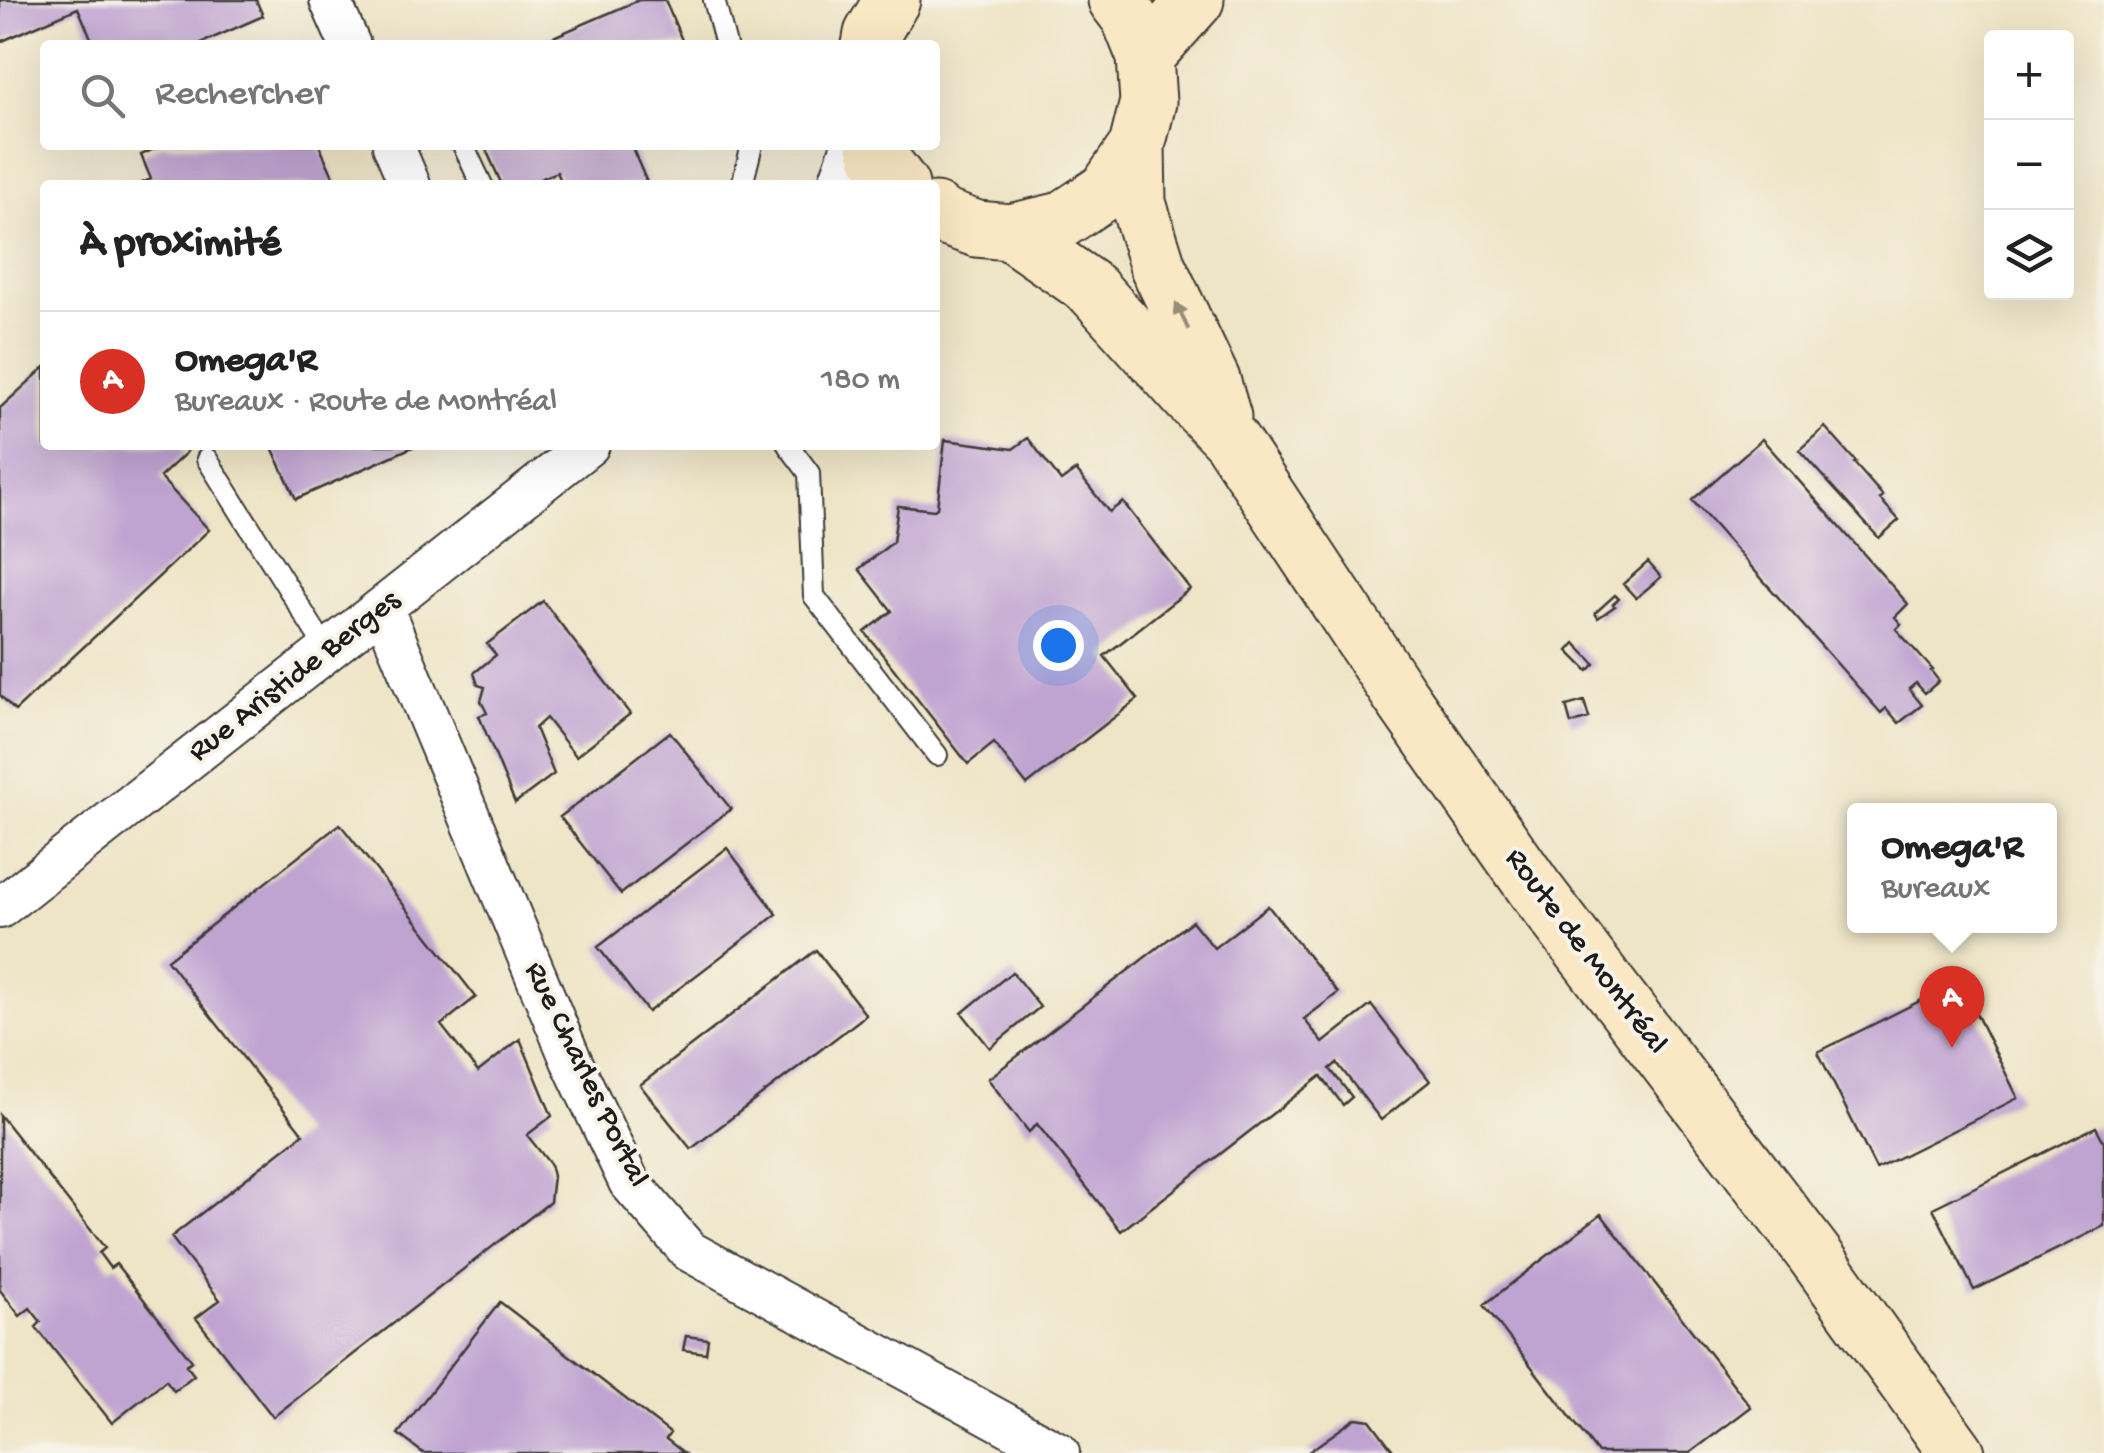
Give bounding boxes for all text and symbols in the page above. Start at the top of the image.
map controls [1984,30,2074,300]
button: + [1984,30,2074,120]
search box [40,40,940,150]
icon: search [75,68,130,123]
text: Rechercher [155,73,327,117]
button: − [1984,120,2074,210]
button: layers [1984,210,2074,300]
text: À proximité [80,221,281,270]
one-way arrow [1173,301,1190,330]
text: Omega'R [175,340,317,384]
text: A [103,362,122,400]
text: 180 m [821,362,900,400]
text: Bureaux · Route de Montréal [175,384,557,422]
street label: Rue Aristide Berges [182,582,409,771]
your location [1033,620,1084,671]
popup [1847,803,2057,933]
text: Omega'R [1881,827,2023,871]
street label: Route de Montréal [1495,841,1675,1063]
text: Bureaux [1881,871,1990,909]
street label: Rue Charles Portal [514,956,656,1194]
pin: A [1920,966,1984,1048]

